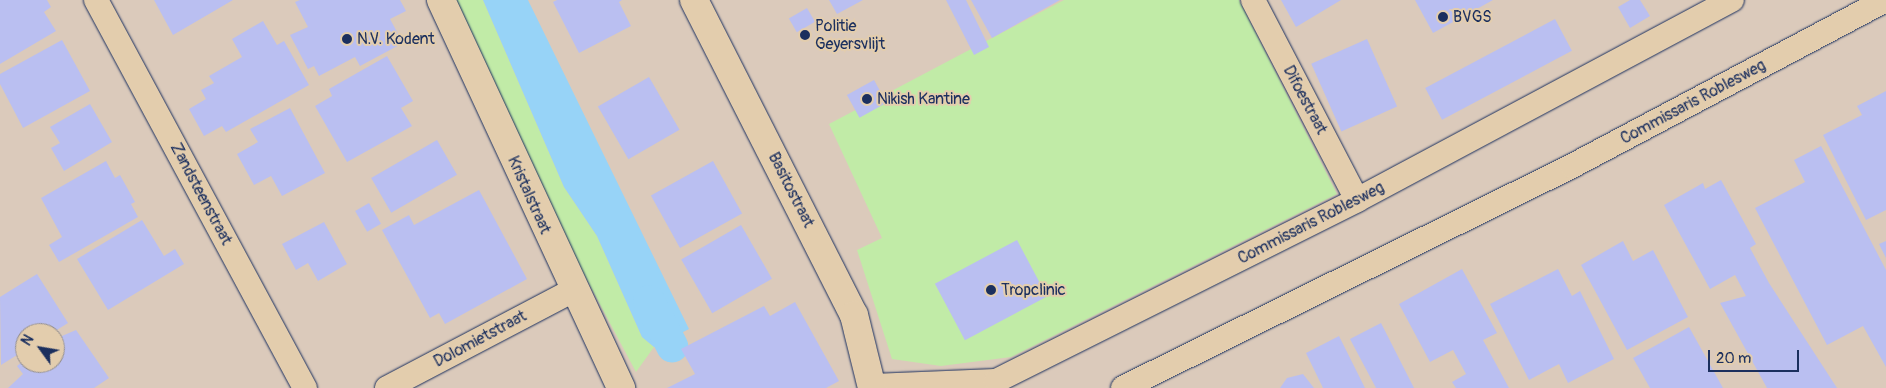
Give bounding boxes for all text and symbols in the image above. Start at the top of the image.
place label: BVGS [1453,7,1492,27]
marker: BVGS [1437,11,1449,23]
place label: Politie Geyersvlijt [815,16,885,54]
place label: N.V. Kodent [357,29,435,49]
marker: Politie Geyersvlijt [799,29,811,41]
marker: N.V. Kodent [341,33,353,45]
street label: Commissaris Roblesweg [1617,56,1769,148]
street label: Difoestraat [1279,62,1331,138]
place label: Nikish Kantine [877,89,970,109]
marker: Nikish Kantine [861,93,873,105]
street label: Zandsteenstraat [166,140,236,248]
street label: Basitostraat [764,149,818,231]
street label: Kristalstraat [503,153,555,237]
street label: Commissaris Roblesweg [1235,178,1387,268]
place label: Tropclinic [1001,280,1066,300]
marker: Tropclinic [985,284,997,296]
street label: Dolomietstraat [430,307,530,371]
north arrow [15,323,65,373]
text: N [18,332,37,349]
scale bar [1711,340,1802,372]
text: 20 m [1716,349,1751,368]

